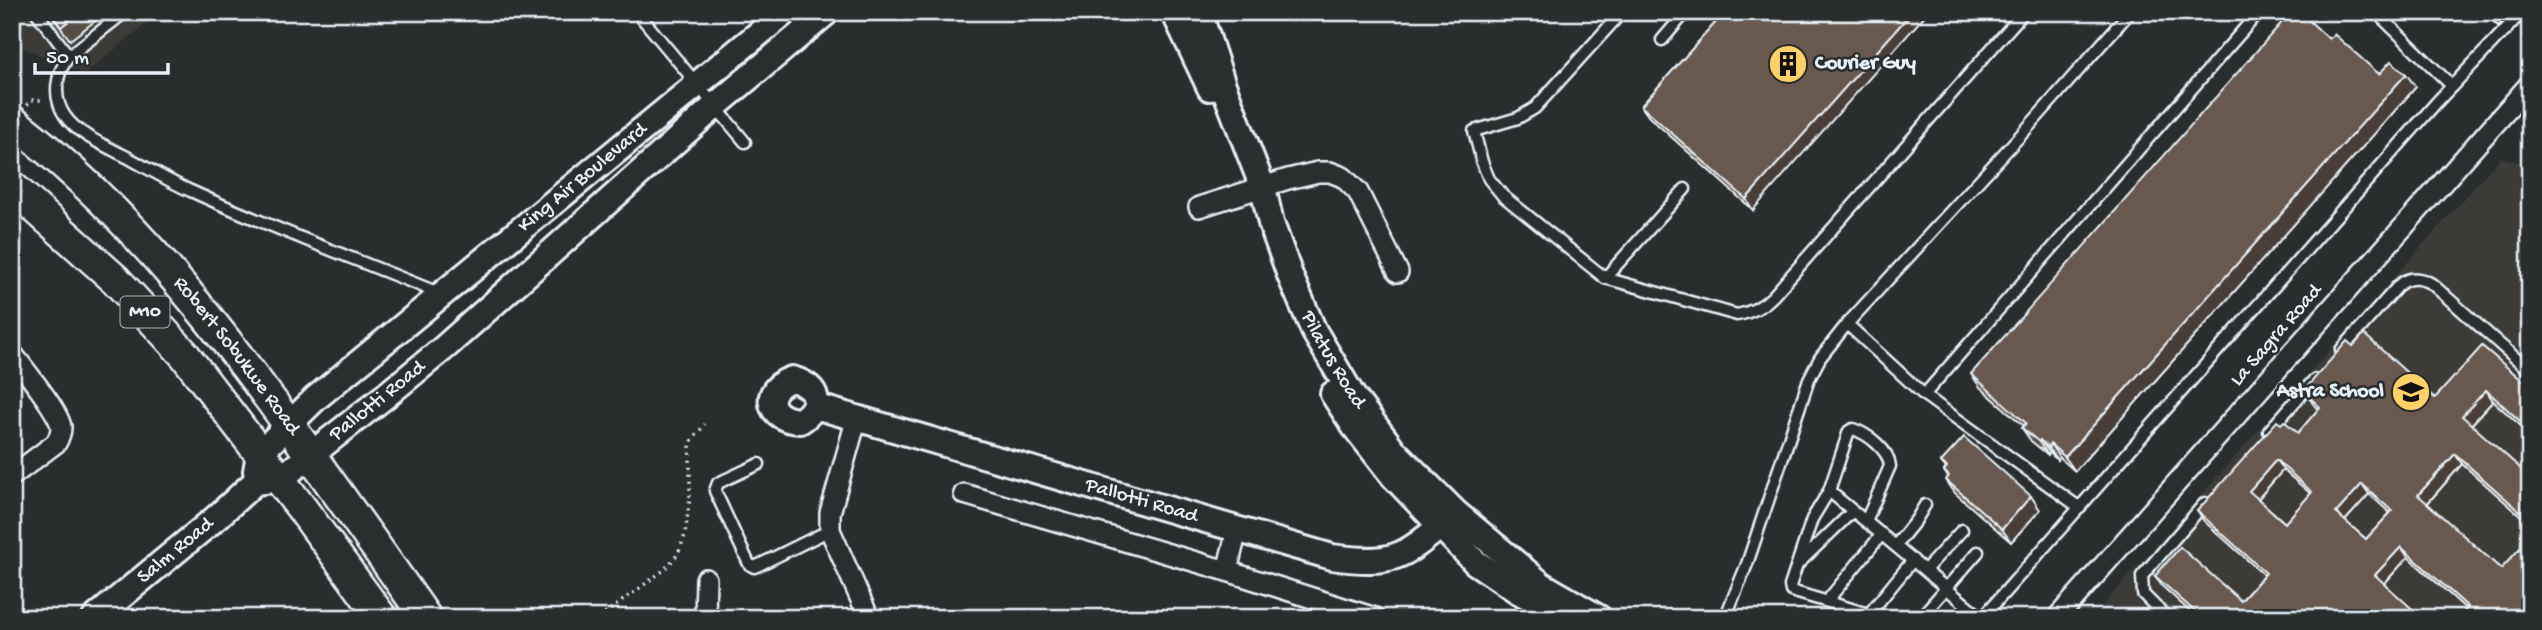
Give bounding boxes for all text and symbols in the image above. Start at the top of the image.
scale bar [35,32,168,76]
building icon: Courier Guy [1767,43,1809,85]
text: 50 m [46,47,89,72]
place label: Courier Guy [1814,52,1916,77]
street label: King Air Boulevard [513,117,654,239]
street label: Robert Sobukwe Road [167,272,306,442]
street label: La Sagra Road [2226,278,2329,392]
road number: M10 [120,296,170,328]
street label: Pilatus Road [1294,306,1372,416]
street label: Pallotti Road [324,354,432,448]
school or university icon: Astra School [2390,371,2432,413]
place label: Astra School [2276,380,2384,405]
street label: Pallotti Road [1081,473,1202,530]
street label: Salm Road [133,511,221,590]

